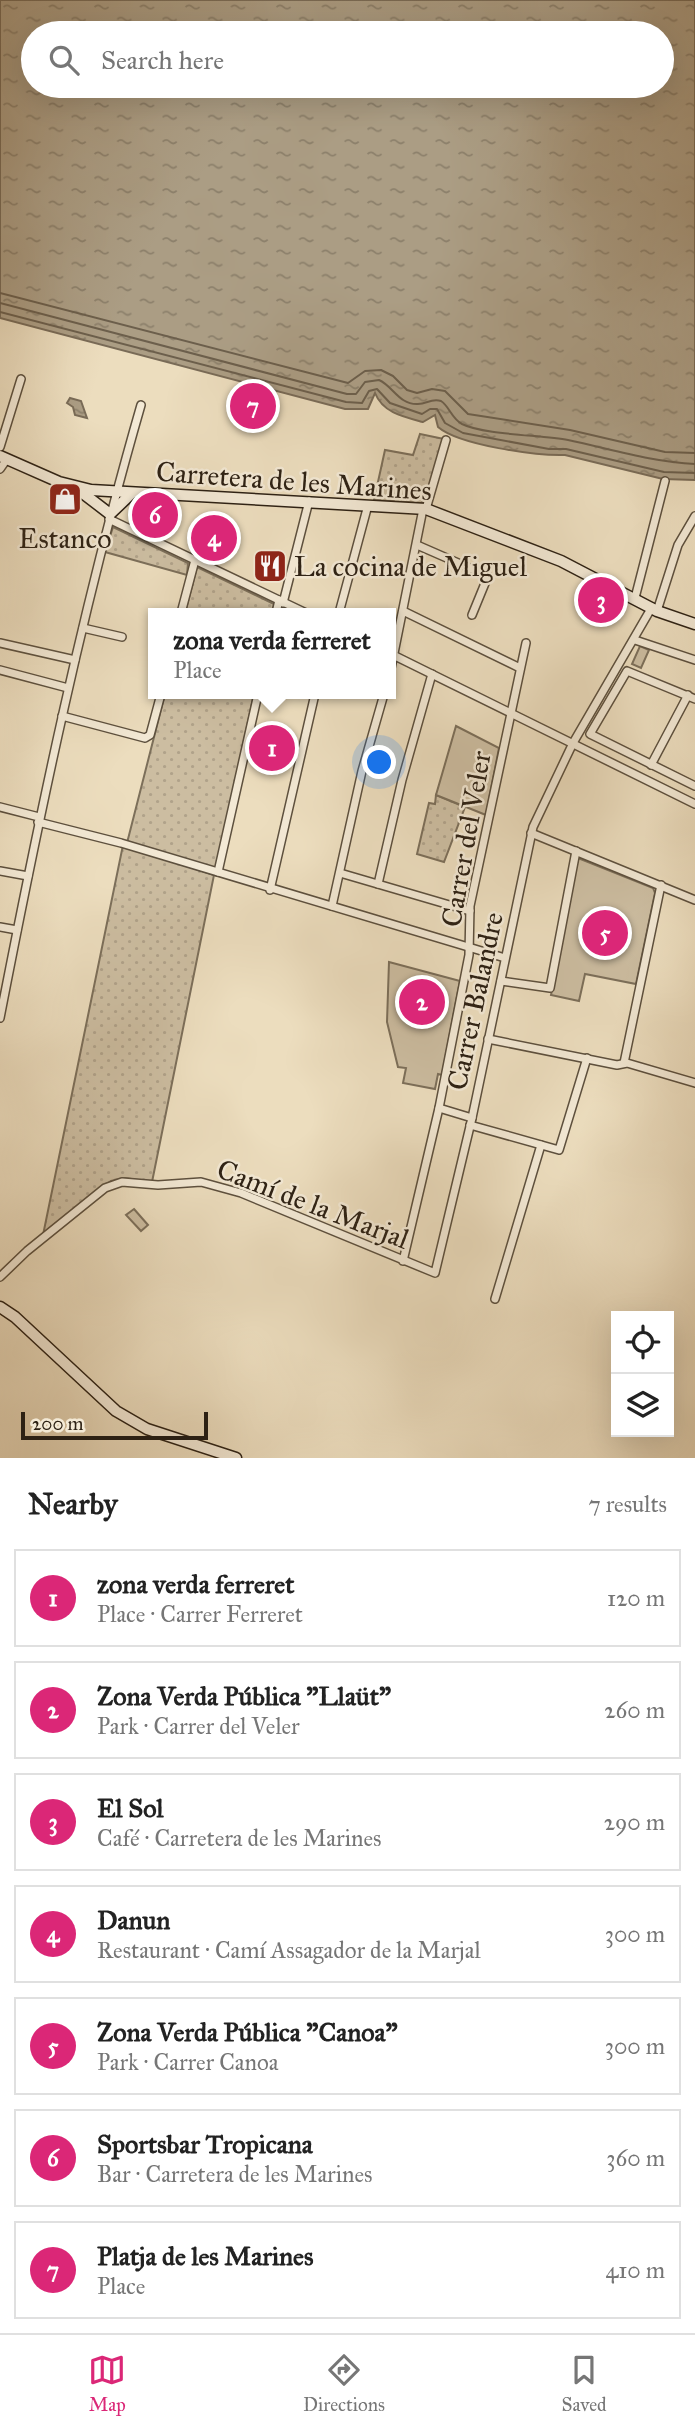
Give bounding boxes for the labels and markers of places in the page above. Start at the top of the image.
pin: 7 [230,380,276,432]
shop icon: Estanco [46,480,84,518]
pin: 6 [132,489,178,541]
pin: 4 [191,512,237,564]
place label: Estanco [18,521,112,556]
restaurant icon: La cocina de Miguel [251,547,289,585]
place label: La cocina de Miguel [294,549,527,584]
pin: 3 [578,574,624,626]
pin: 1 [249,722,295,774]
pin: 5 [582,907,628,959]
pin: 2 [399,976,445,1028]

